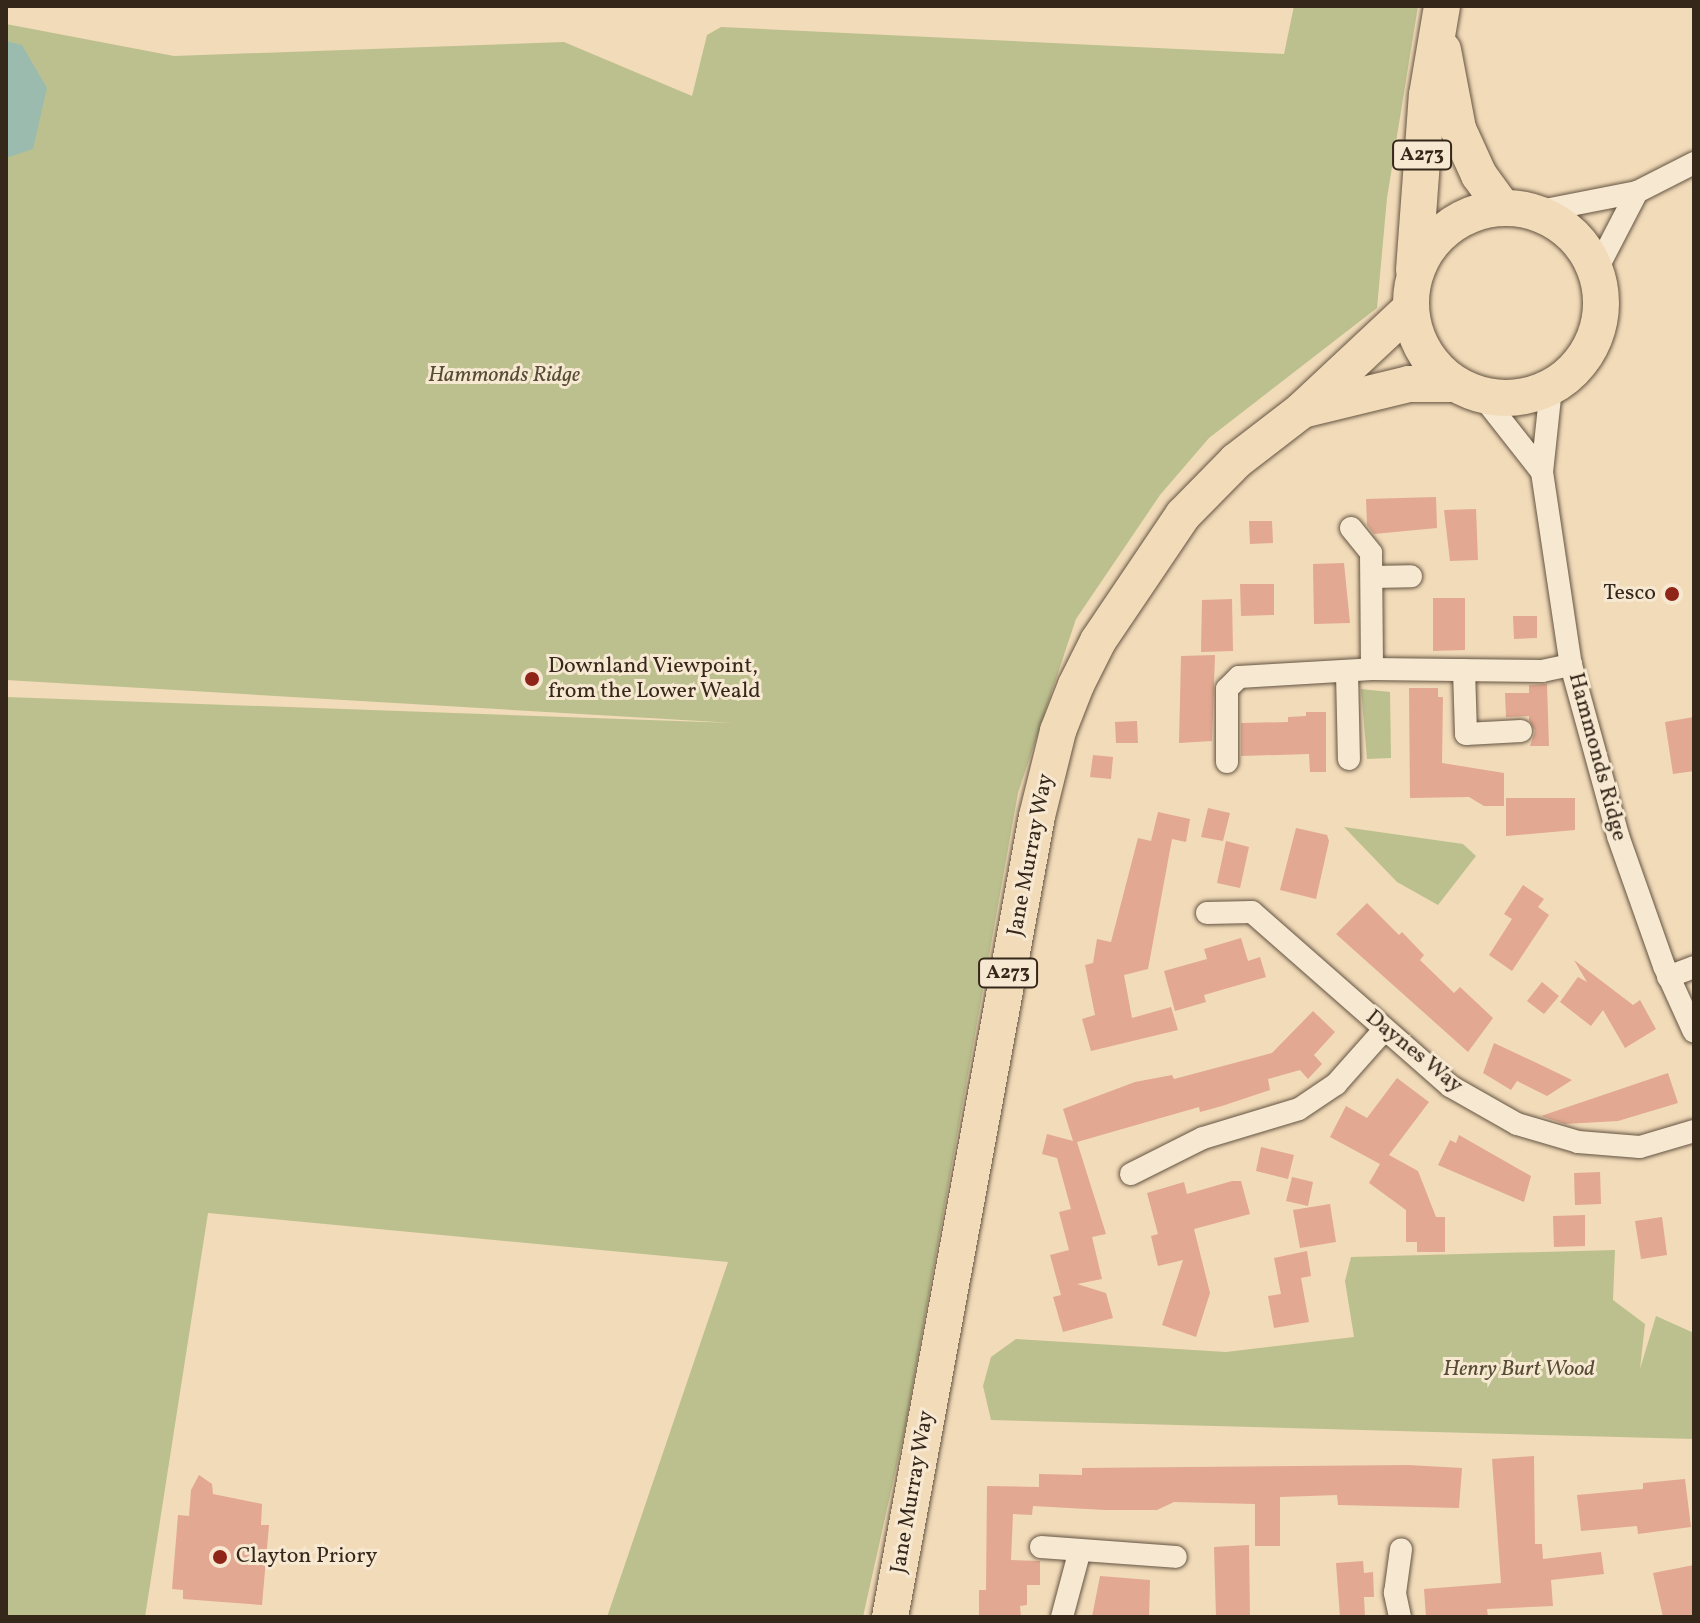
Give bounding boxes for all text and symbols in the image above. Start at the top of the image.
road number: A273 [1392,139,1452,171]
park label: Hammonds Ridge [428,363,580,389]
place label: Tesco [1603,581,1656,607]
marker: Tesco [1663,585,1681,603]
place label: Downland Viewpoint, from the Lower Weald [548,653,761,704]
marker: Downland Viewpoint, from the Lower Weald [523,670,541,688]
street label: Hammonds Ridge [1562,670,1632,844]
street label: Jane Murray Way [1002,771,1060,939]
road number: A273 [978,957,1038,989]
street label: Daynes Way [1360,1004,1468,1100]
park label: Henry Burt Wood [1443,1357,1595,1383]
street label: Jane Murray Way [886,1408,940,1576]
place label: Clayton Priory [236,1544,377,1570]
marker: Clayton Priory [211,1548,229,1566]

